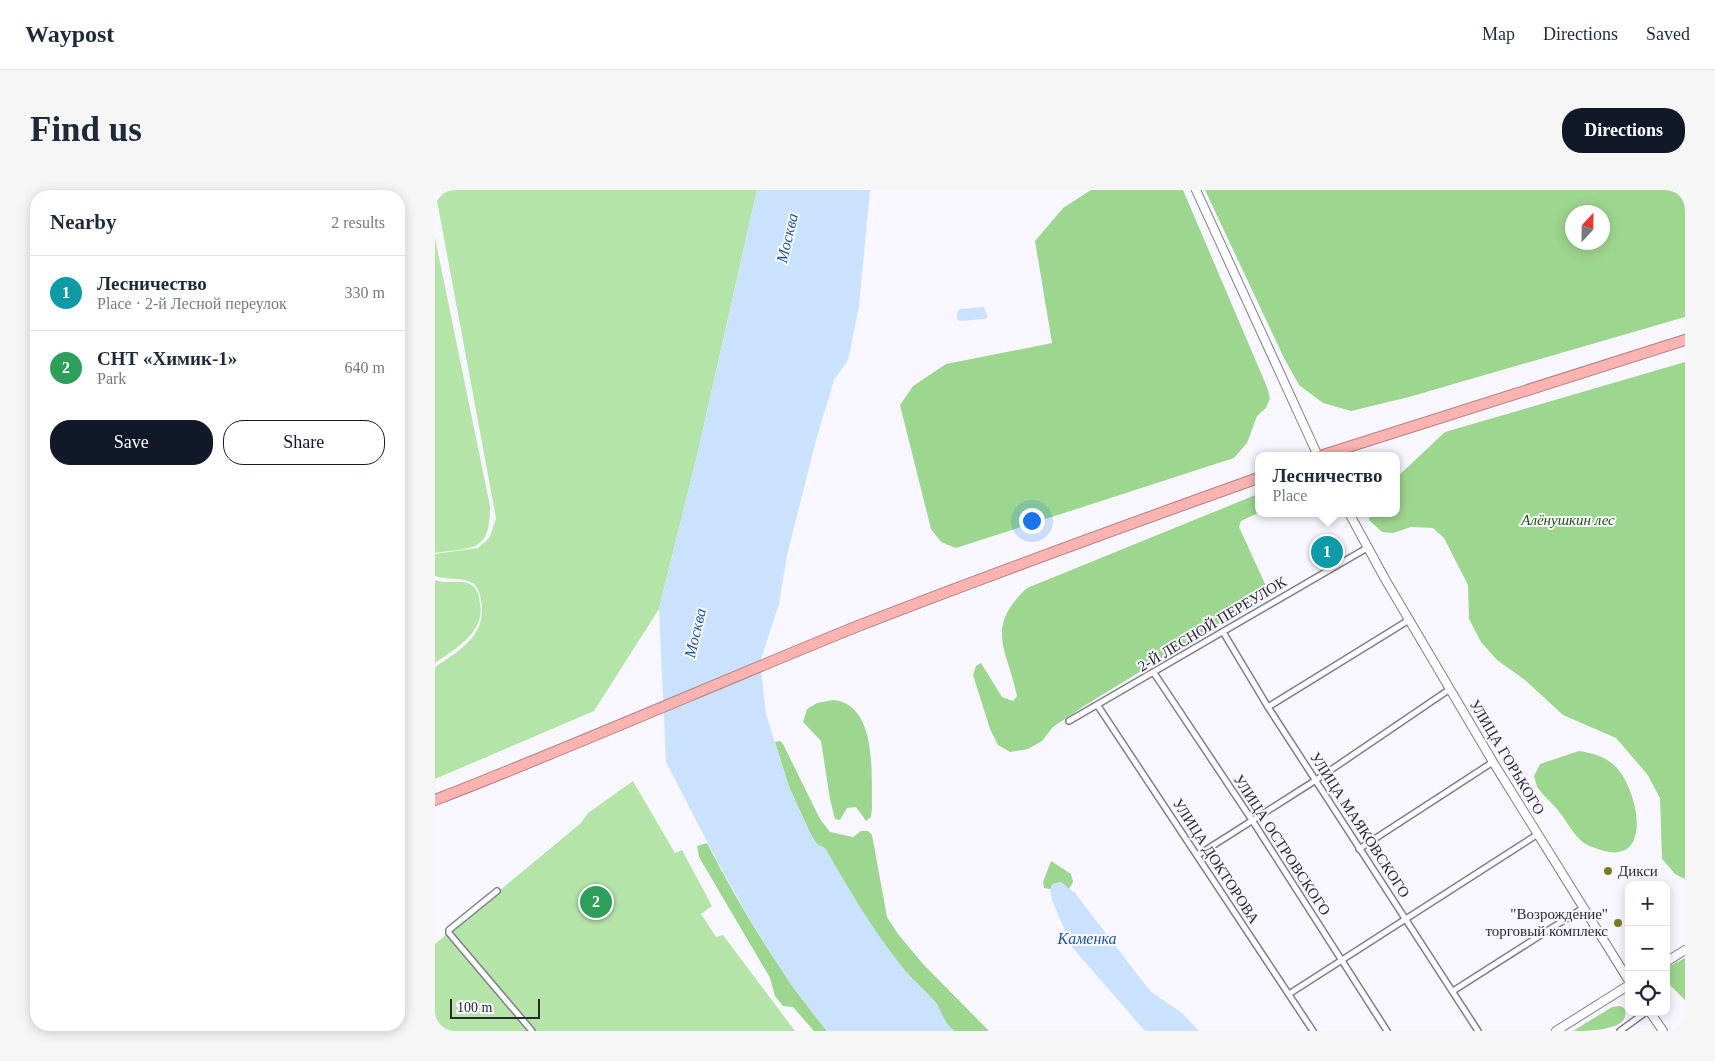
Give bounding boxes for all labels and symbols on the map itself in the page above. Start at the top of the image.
north arrow [1565,205,1610,250]
water label: Москва [773,211,801,266]
your location [1019,508,1045,534]
park label: Алёнушкин лес [1520,512,1615,528]
pin: 1 [1311,533,1343,571]
street label: 2-Й ЛЕСНОЙ ПЕРЕУЛОК [1135,573,1290,675]
water label: Москва [681,606,709,661]
street label: УЛИЦА ГОРЬКОГО [1466,697,1548,817]
street label: УЛИЦА МАЯКОВСКОГО [1307,750,1413,901]
street label: УЛИЦА ОСТРОВСКОГО [1230,772,1334,918]
street label: УЛИЦА ДОКТОРОВА [1170,796,1262,926]
place label: Дикси [1618,863,1658,879]
marker: Дикси [1602,865,1614,877]
pin: 2 [580,883,612,921]
place label: "Возрождение" торговый комплекс [1485,906,1608,939]
marker: "Возрождение" торговый комплекс [1612,917,1624,929]
water label: Каменка [1057,930,1116,947]
scale bar [450,996,540,1019]

